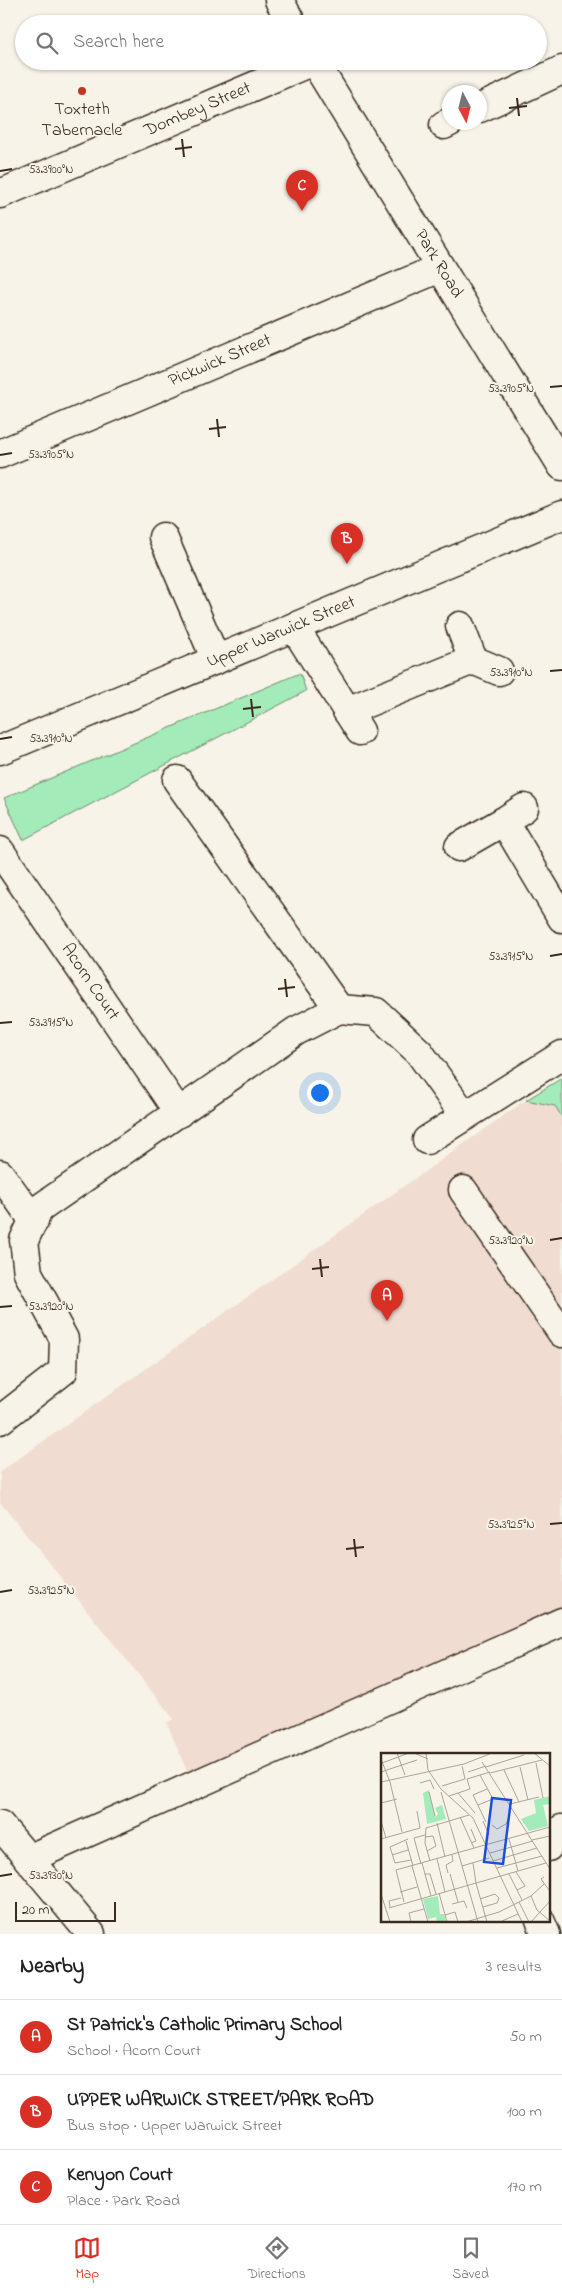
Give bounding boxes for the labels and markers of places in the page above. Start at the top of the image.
marker: Toxteth Tabernacle [76,85,88,97]
place label: Toxteth Tabernacle [42,97,123,144]
pin: C [286,170,318,211]
pin: B [331,523,363,564]
pin: A [371,1280,403,1321]

